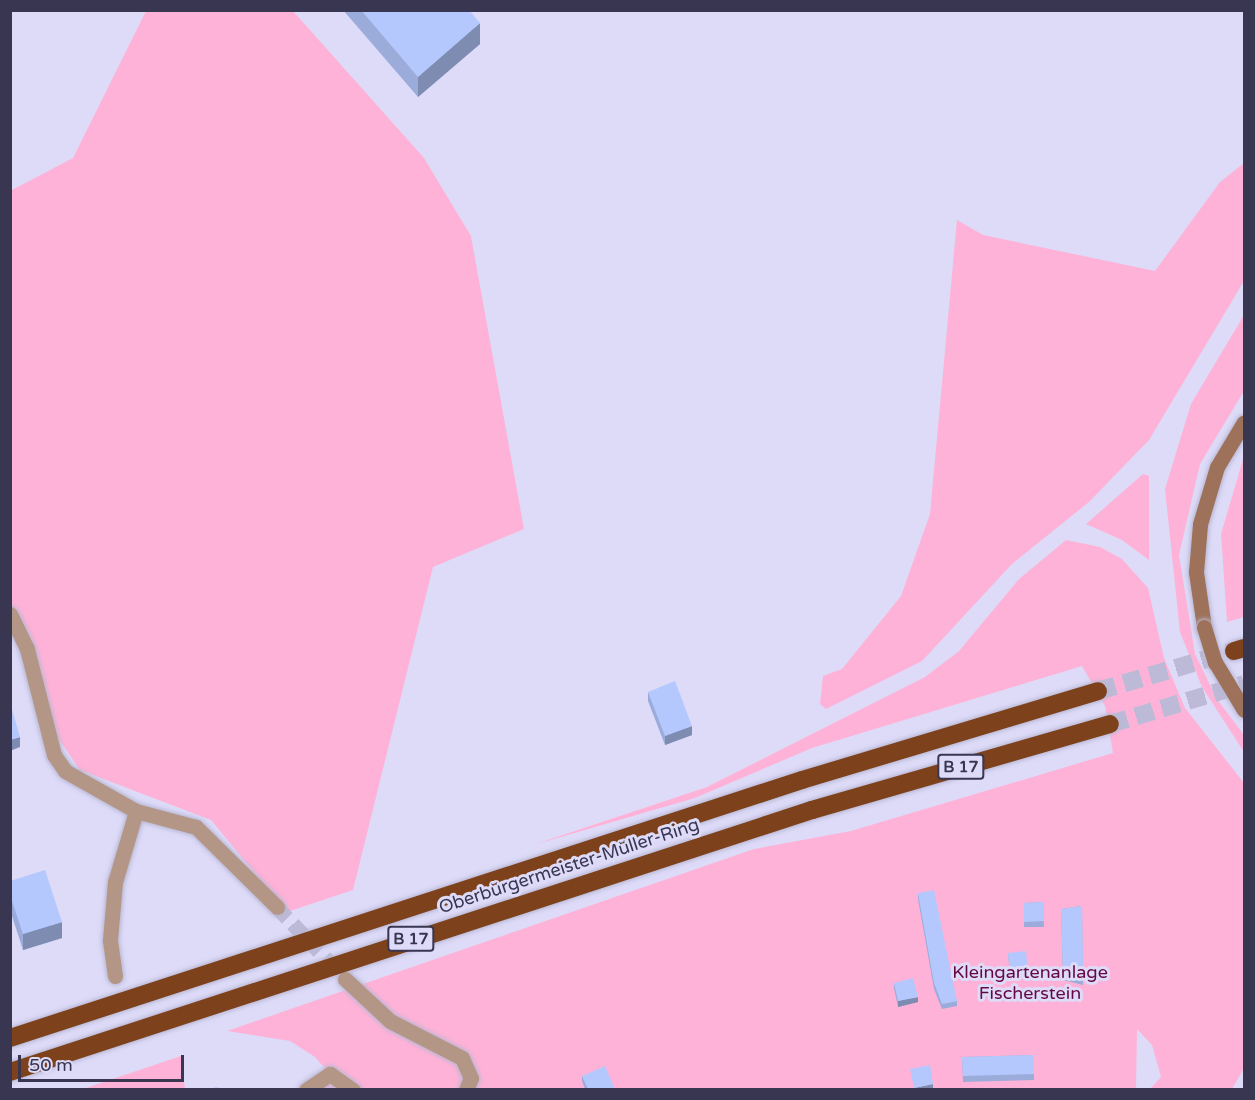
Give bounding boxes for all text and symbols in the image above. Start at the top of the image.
road number: B 17 [937,754,985,780]
street label: Oberbürgermeister-Müller-Ring [436,814,702,918]
road number: B 17 [387,926,435,952]
park label: Kleingartenanlage Fischerstein [952,962,1108,1004]
scale bar [21,1043,188,1081]
text: 50 m [29,1054,73,1076]

